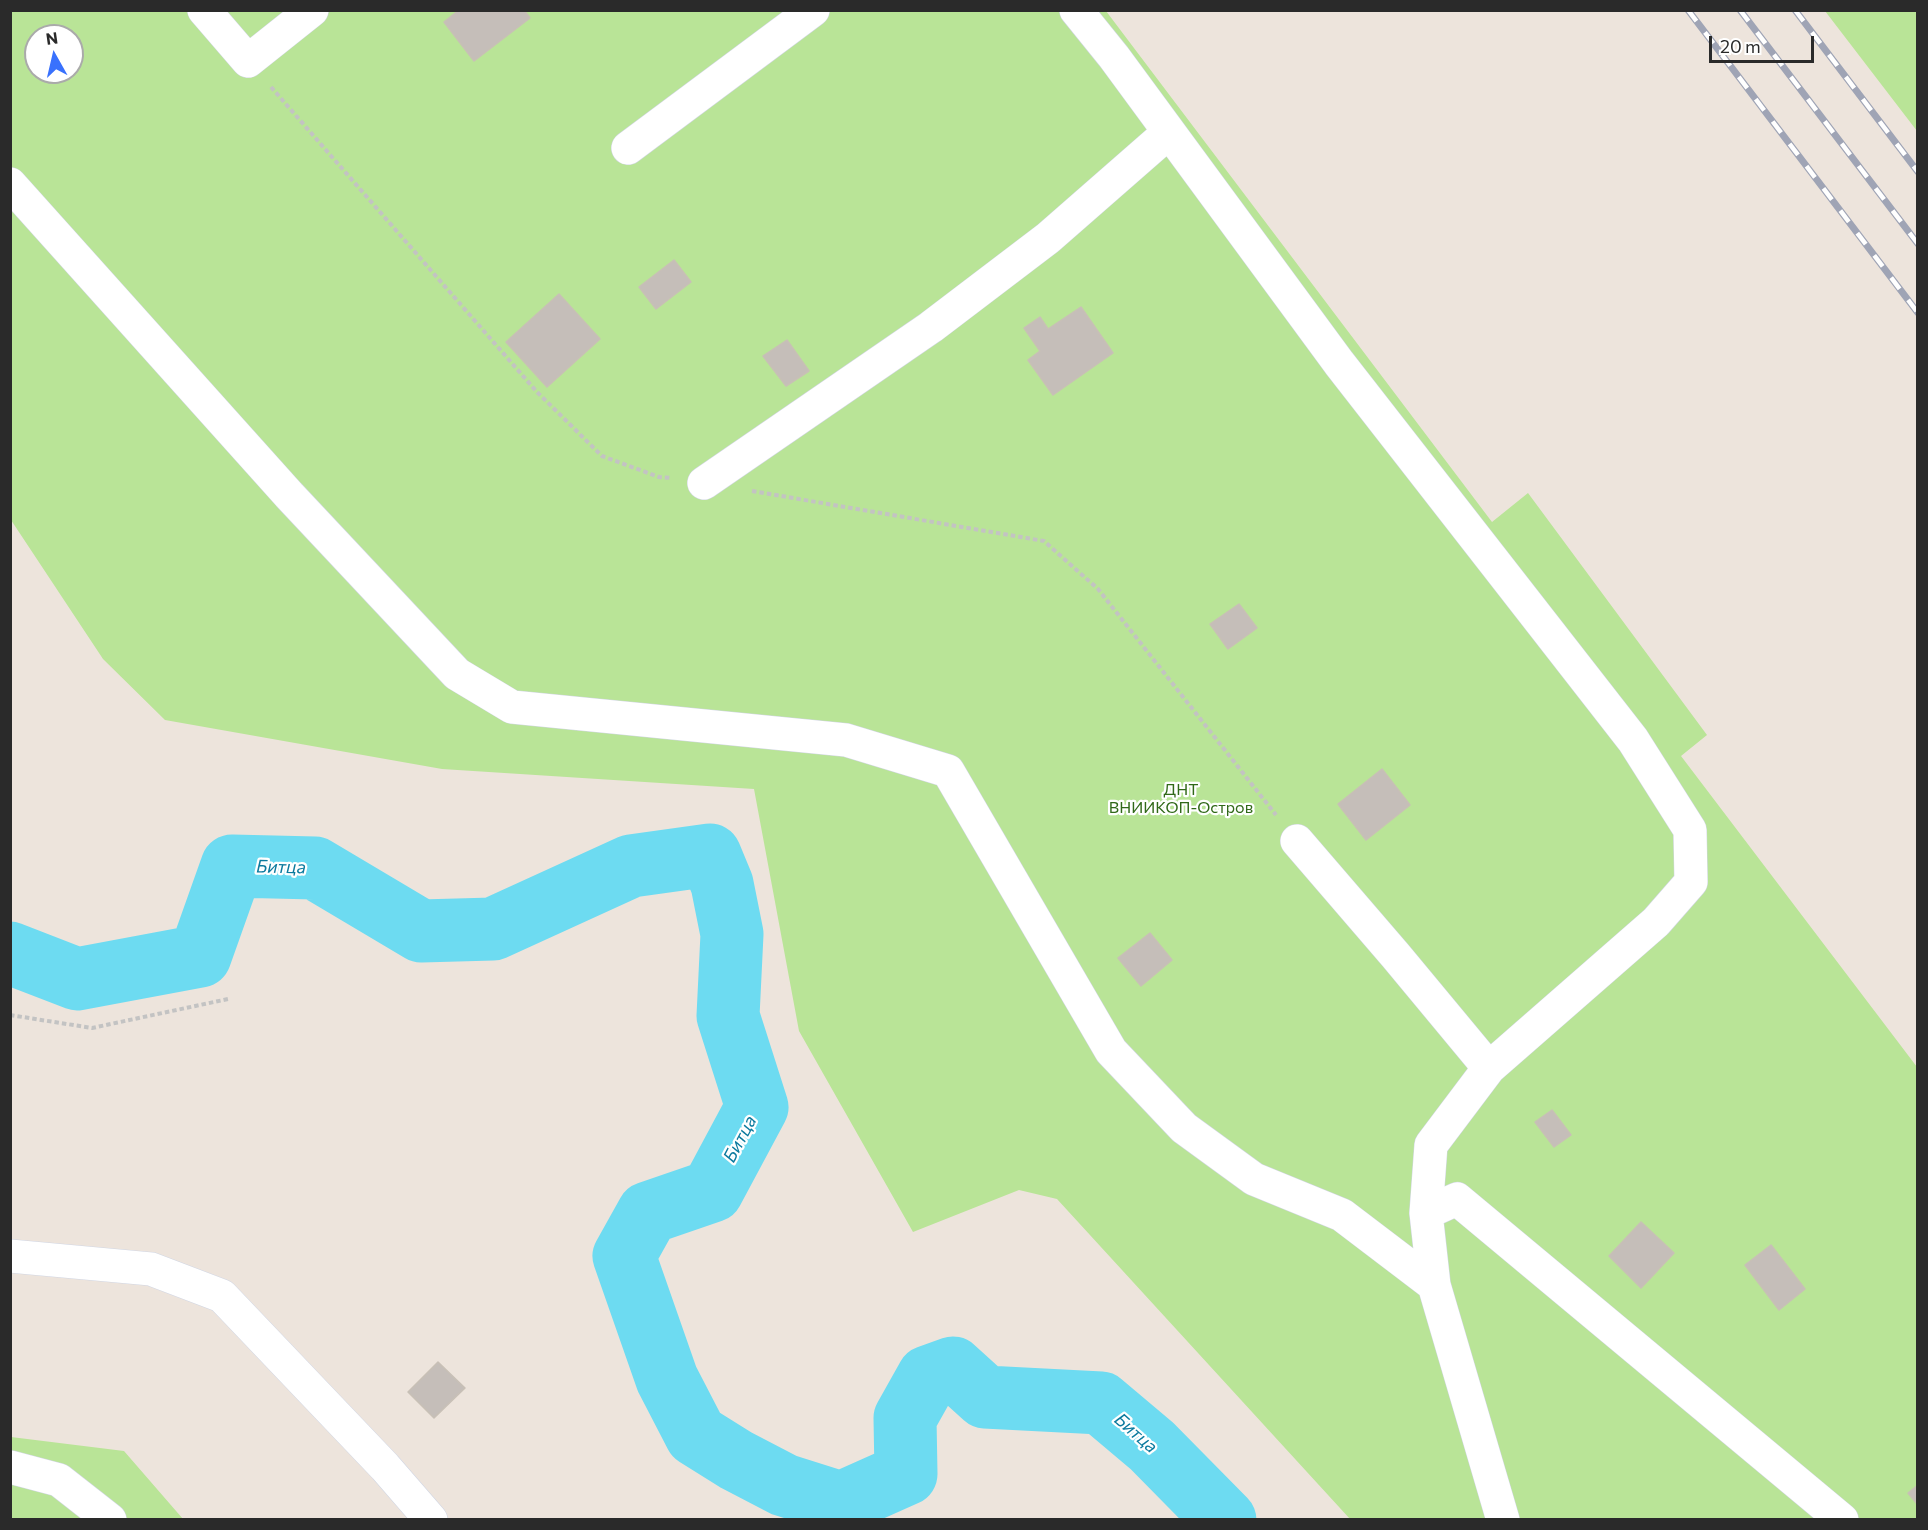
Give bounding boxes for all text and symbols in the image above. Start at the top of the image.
north arrow [24,24,84,84]
scale bar [1712,24,1817,62]
text: N [44,27,59,48]
text: 20 m [1720,35,1761,57]
park label: ДНТ ВНИИКОП-Остров [1109,780,1253,818]
water label: Битца [256,856,306,878]
water label: Битца [719,1112,761,1166]
water label: Битца [1110,1408,1162,1458]

